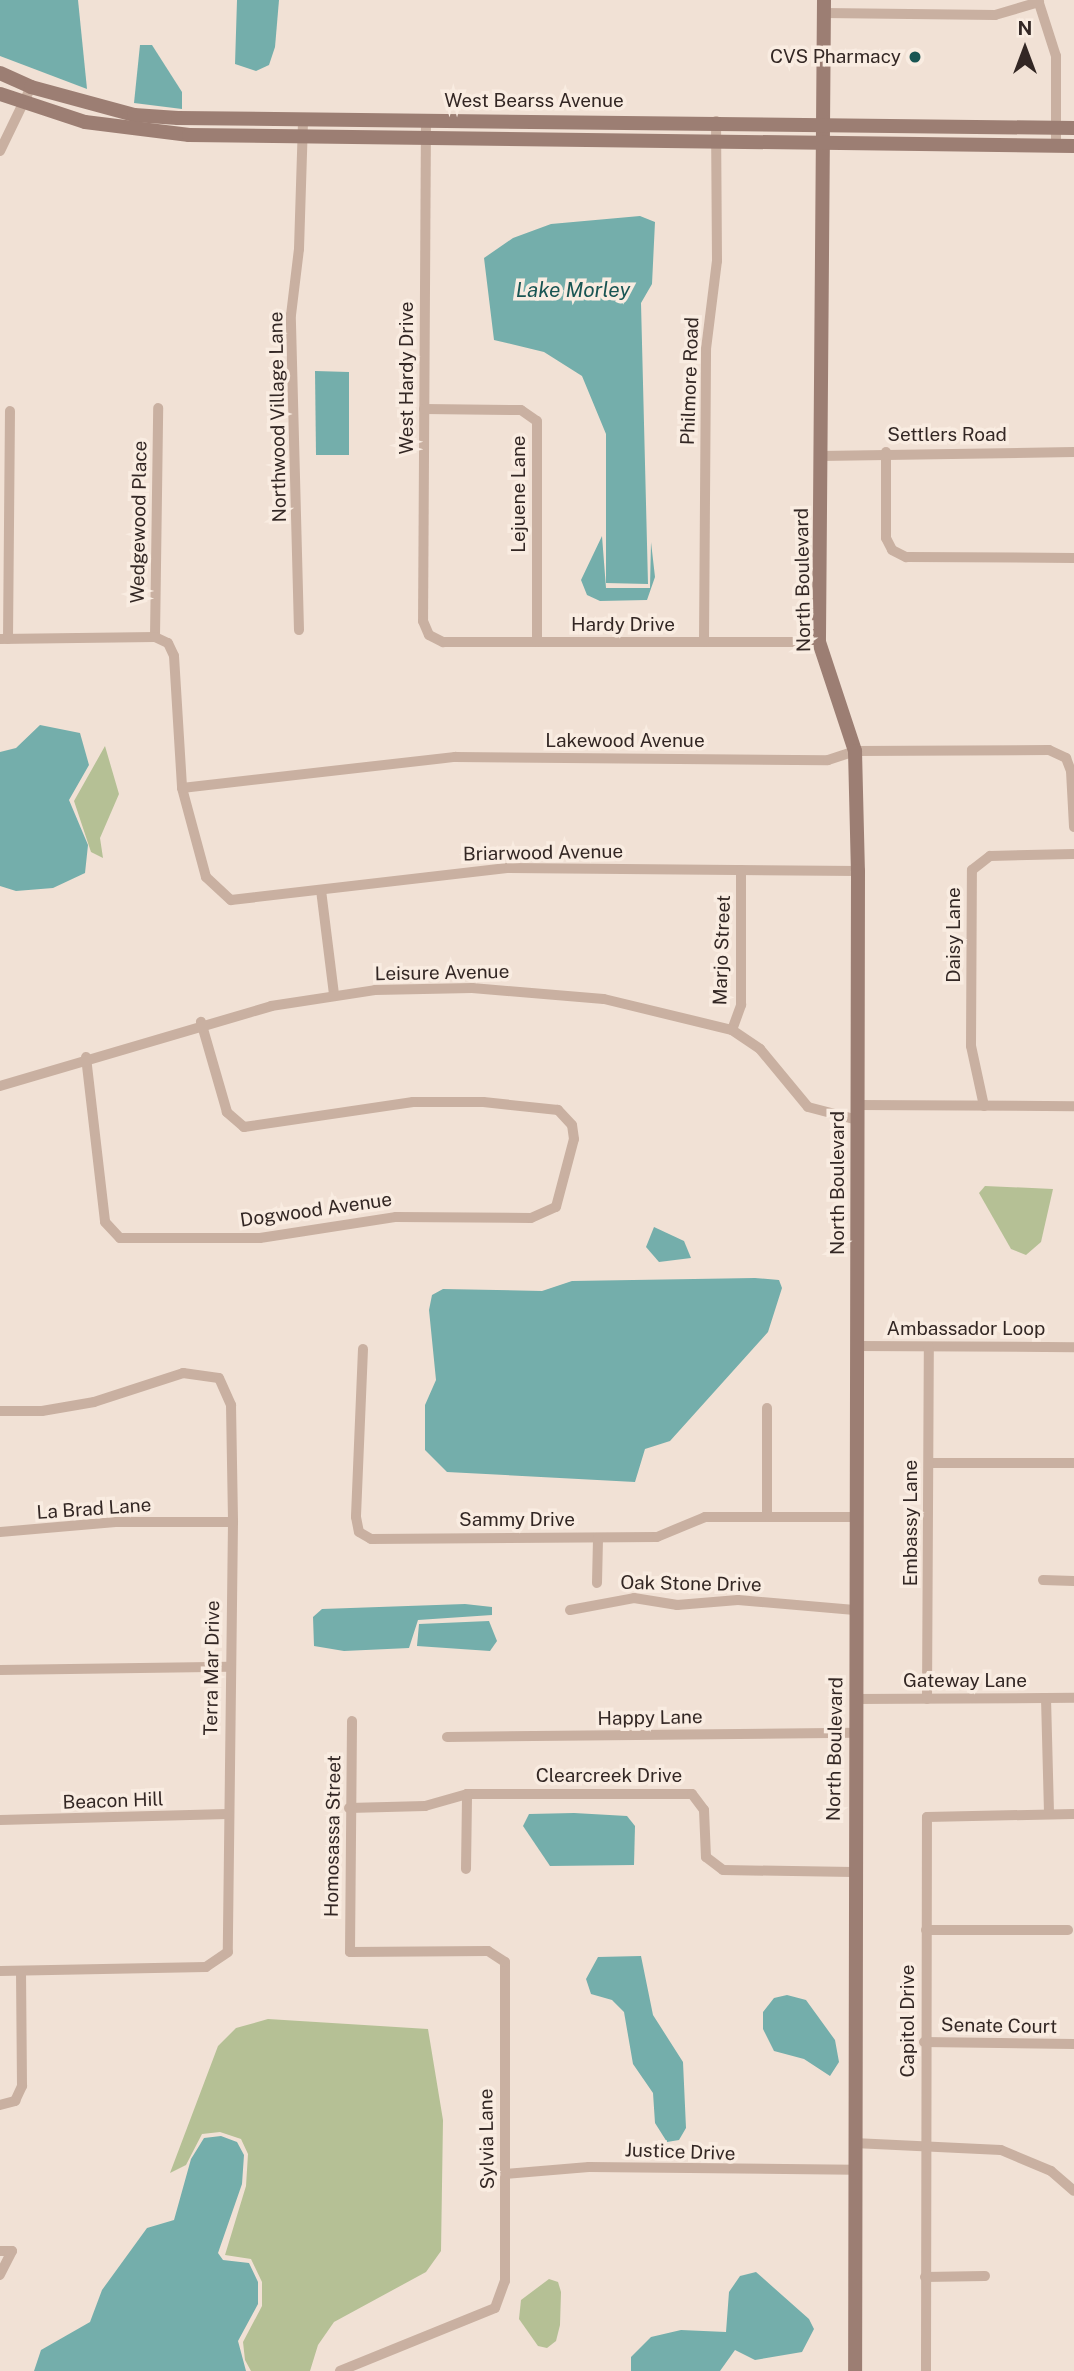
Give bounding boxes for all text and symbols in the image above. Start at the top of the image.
north arrow [990,14,1060,84]
text: N [1018,17,1032,39]
place label: CVS Pharmacy [770,46,901,68]
marker: CVS Pharmacy [907,49,923,65]
street label: West Bearss Avenue [444,90,624,112]
water label: Lake Morley [516,277,630,303]
street label: West Hardy Drive [396,301,418,455]
street label: Northwood Village Lane [265,311,291,523]
street label: Philmore Road [676,316,704,446]
street label: Settlers Road [887,424,1007,446]
street label: Lejuene Lane [508,435,530,553]
street label: Wedgewood Place [126,440,152,604]
street label: North Boulevard [790,508,816,652]
street label: Hardy Drive [571,614,675,636]
street label: Lakewood Avenue [545,730,705,752]
street label: Briarwood Avenue [463,840,623,866]
street label: Daisy Lane [943,887,965,983]
street label: Marjo Street [709,894,735,1006]
street label: Leisure Avenue [374,960,510,986]
street label: North Boulevard [827,1111,849,1255]
street label: Dogwood Avenue [239,1188,393,1232]
street label: Ambassador Loop [887,1318,1045,1340]
street label: Embassy Lane [900,1460,922,1586]
street label: La Brad Lane [36,1494,152,1524]
street label: Sammy Drive [459,1509,575,1531]
street label: Oak Stone Drive [620,1571,762,1597]
street label: Terra Mar Drive [199,1600,225,1736]
street label: Gateway Lane [903,1670,1027,1692]
street label: North Boulevard [822,1677,848,1821]
street label: Happy Lane [597,1706,703,1730]
street label: Homosassa Street [320,1755,346,1917]
street label: Clearcreek Drive [536,1765,682,1787]
street label: Beacon Hill [62,1788,164,1814]
street label: Capitol Drive [897,1964,919,2078]
street label: Senate Court [941,2014,1057,2038]
street label: Sylvia Lane [475,2088,499,2190]
street label: Justice Drive [624,2139,736,2165]

